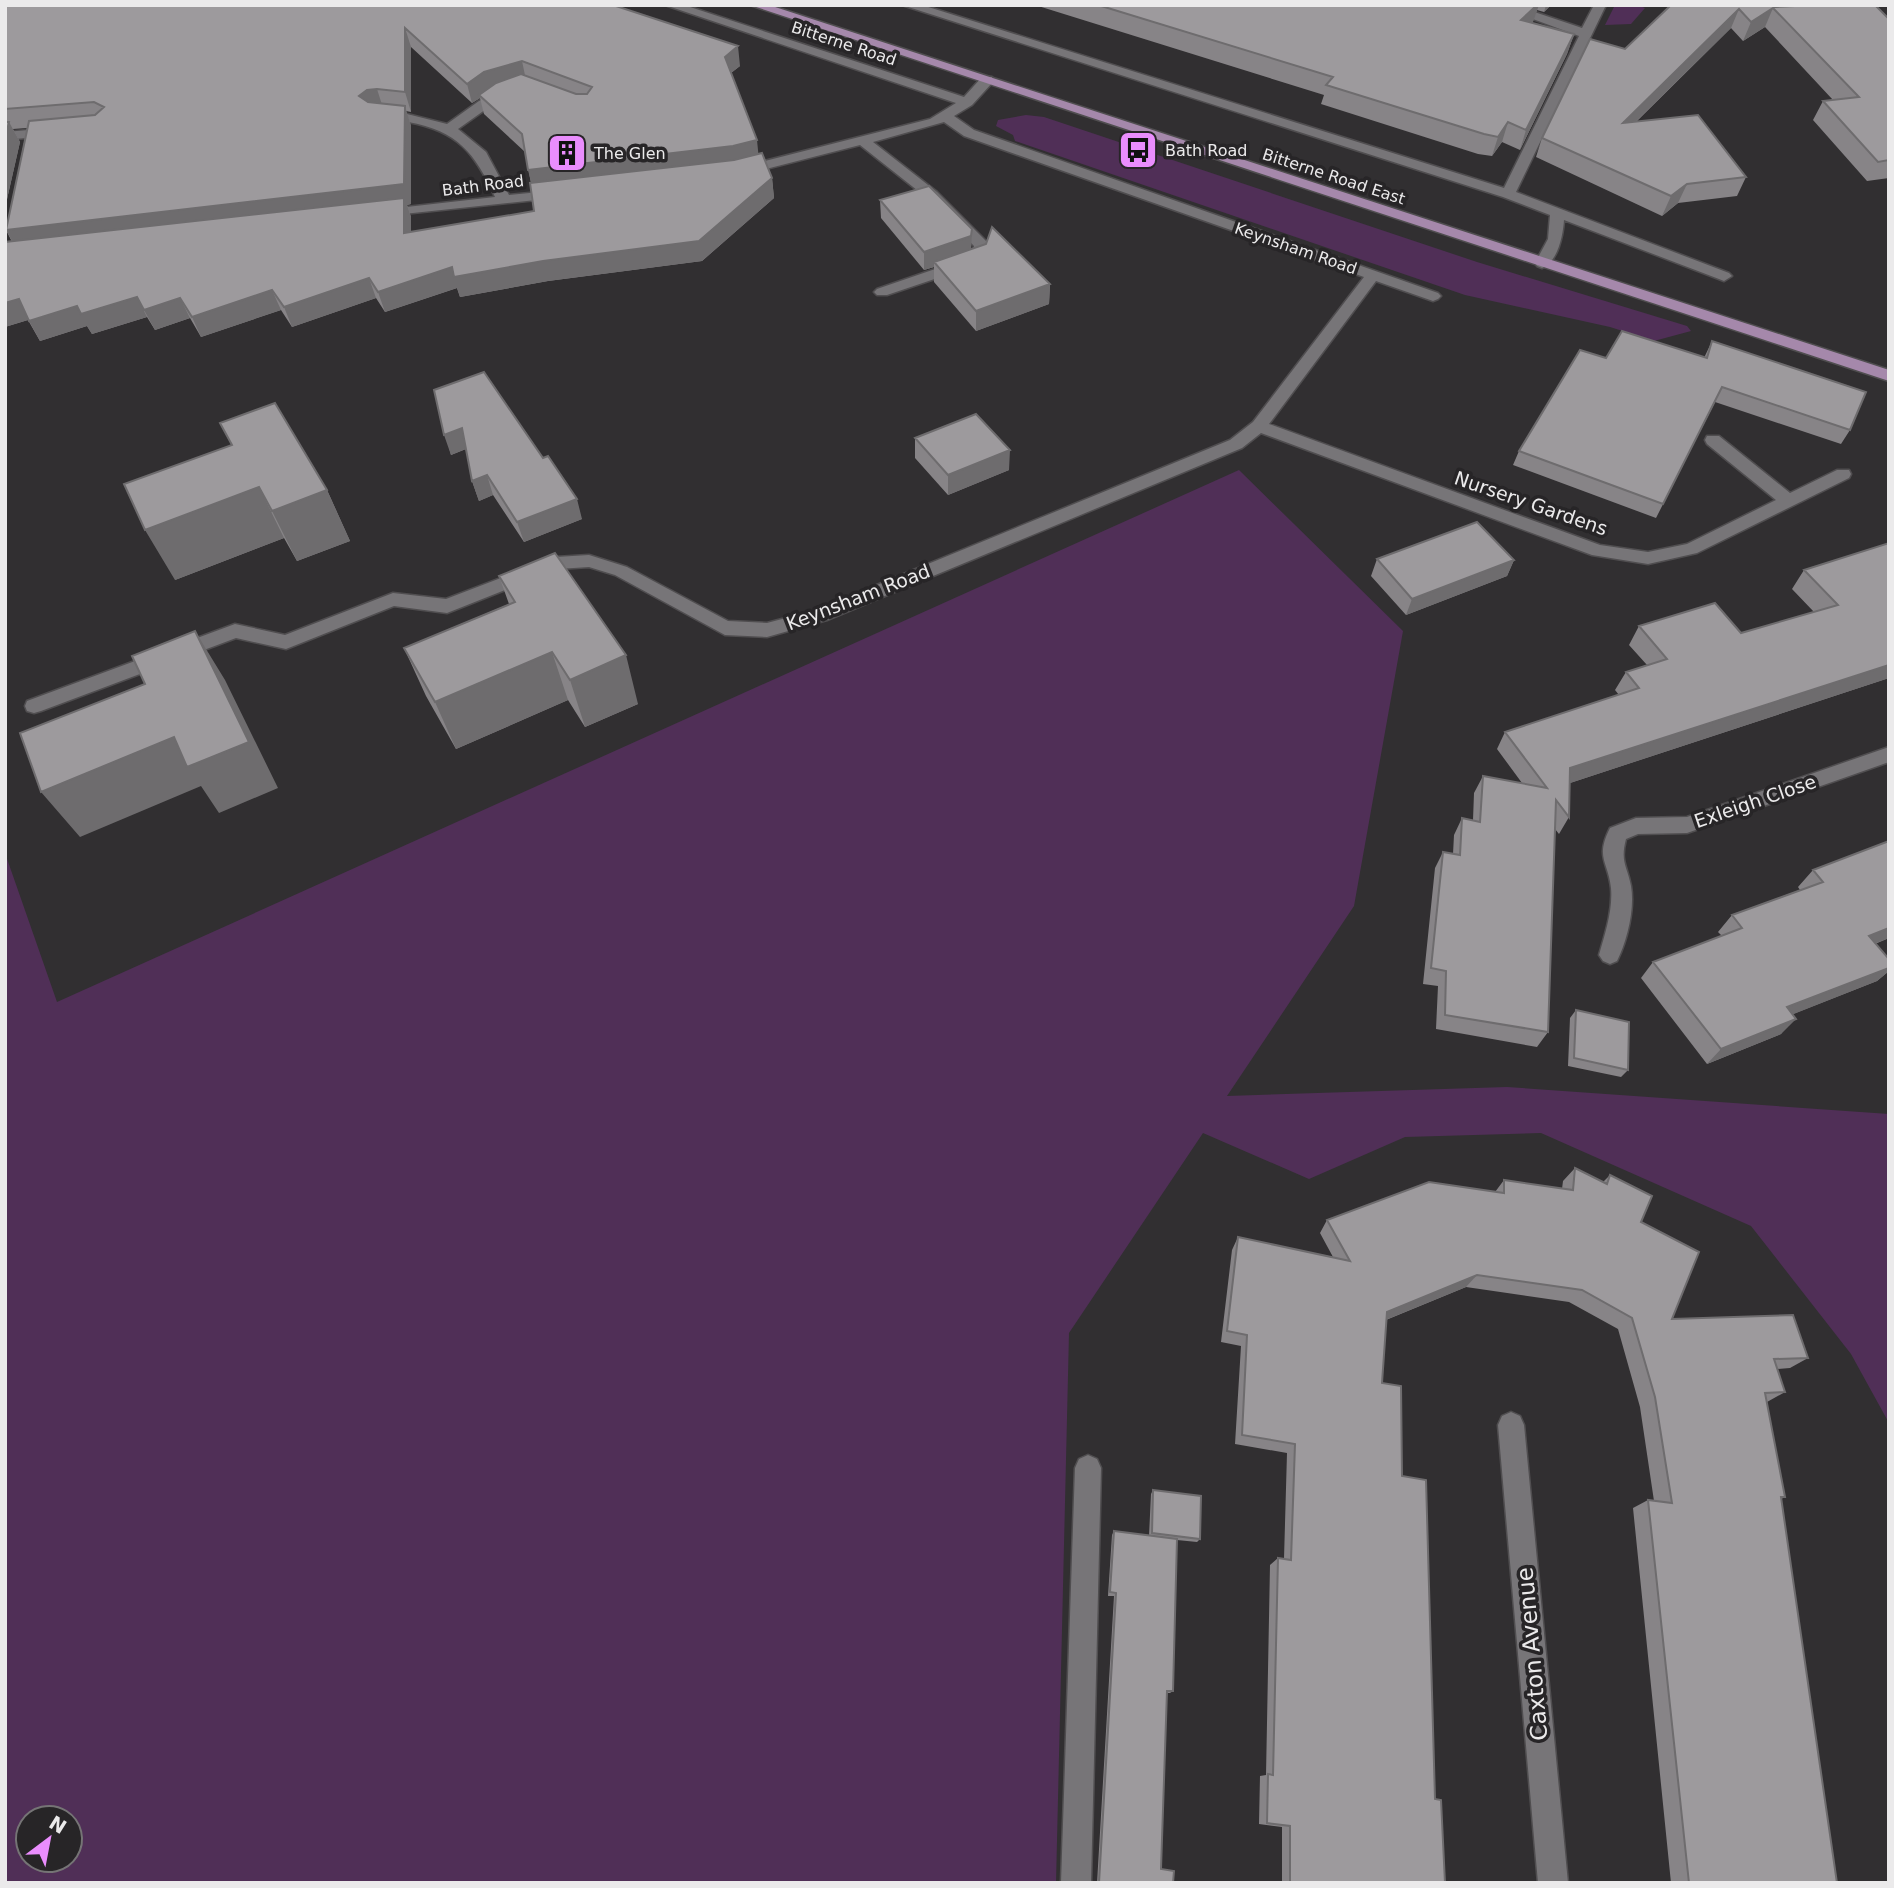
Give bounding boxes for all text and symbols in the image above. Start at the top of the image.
street label: Bitterne Road [789,18,899,69]
bus stop icon: Bath Road [1117,129,1159,171]
building icon: The Glen [546,132,588,174]
place label: Bath Road [1165,141,1247,160]
place label: The Glen [593,144,666,163]
street label: Bitterne Road East [1260,144,1408,209]
street label: Bath Road [441,171,525,200]
street label: Keynsham Road [1232,219,1360,278]
street label: Nursery Gardens [1452,467,1610,539]
street label: Keynsham Road [783,559,933,635]
street label: Exleigh Close [1691,770,1819,832]
street label: Caxton Avenue [1511,1566,1553,1742]
north arrow [14,1804,84,1874]
text: N [45,1811,71,1838]

